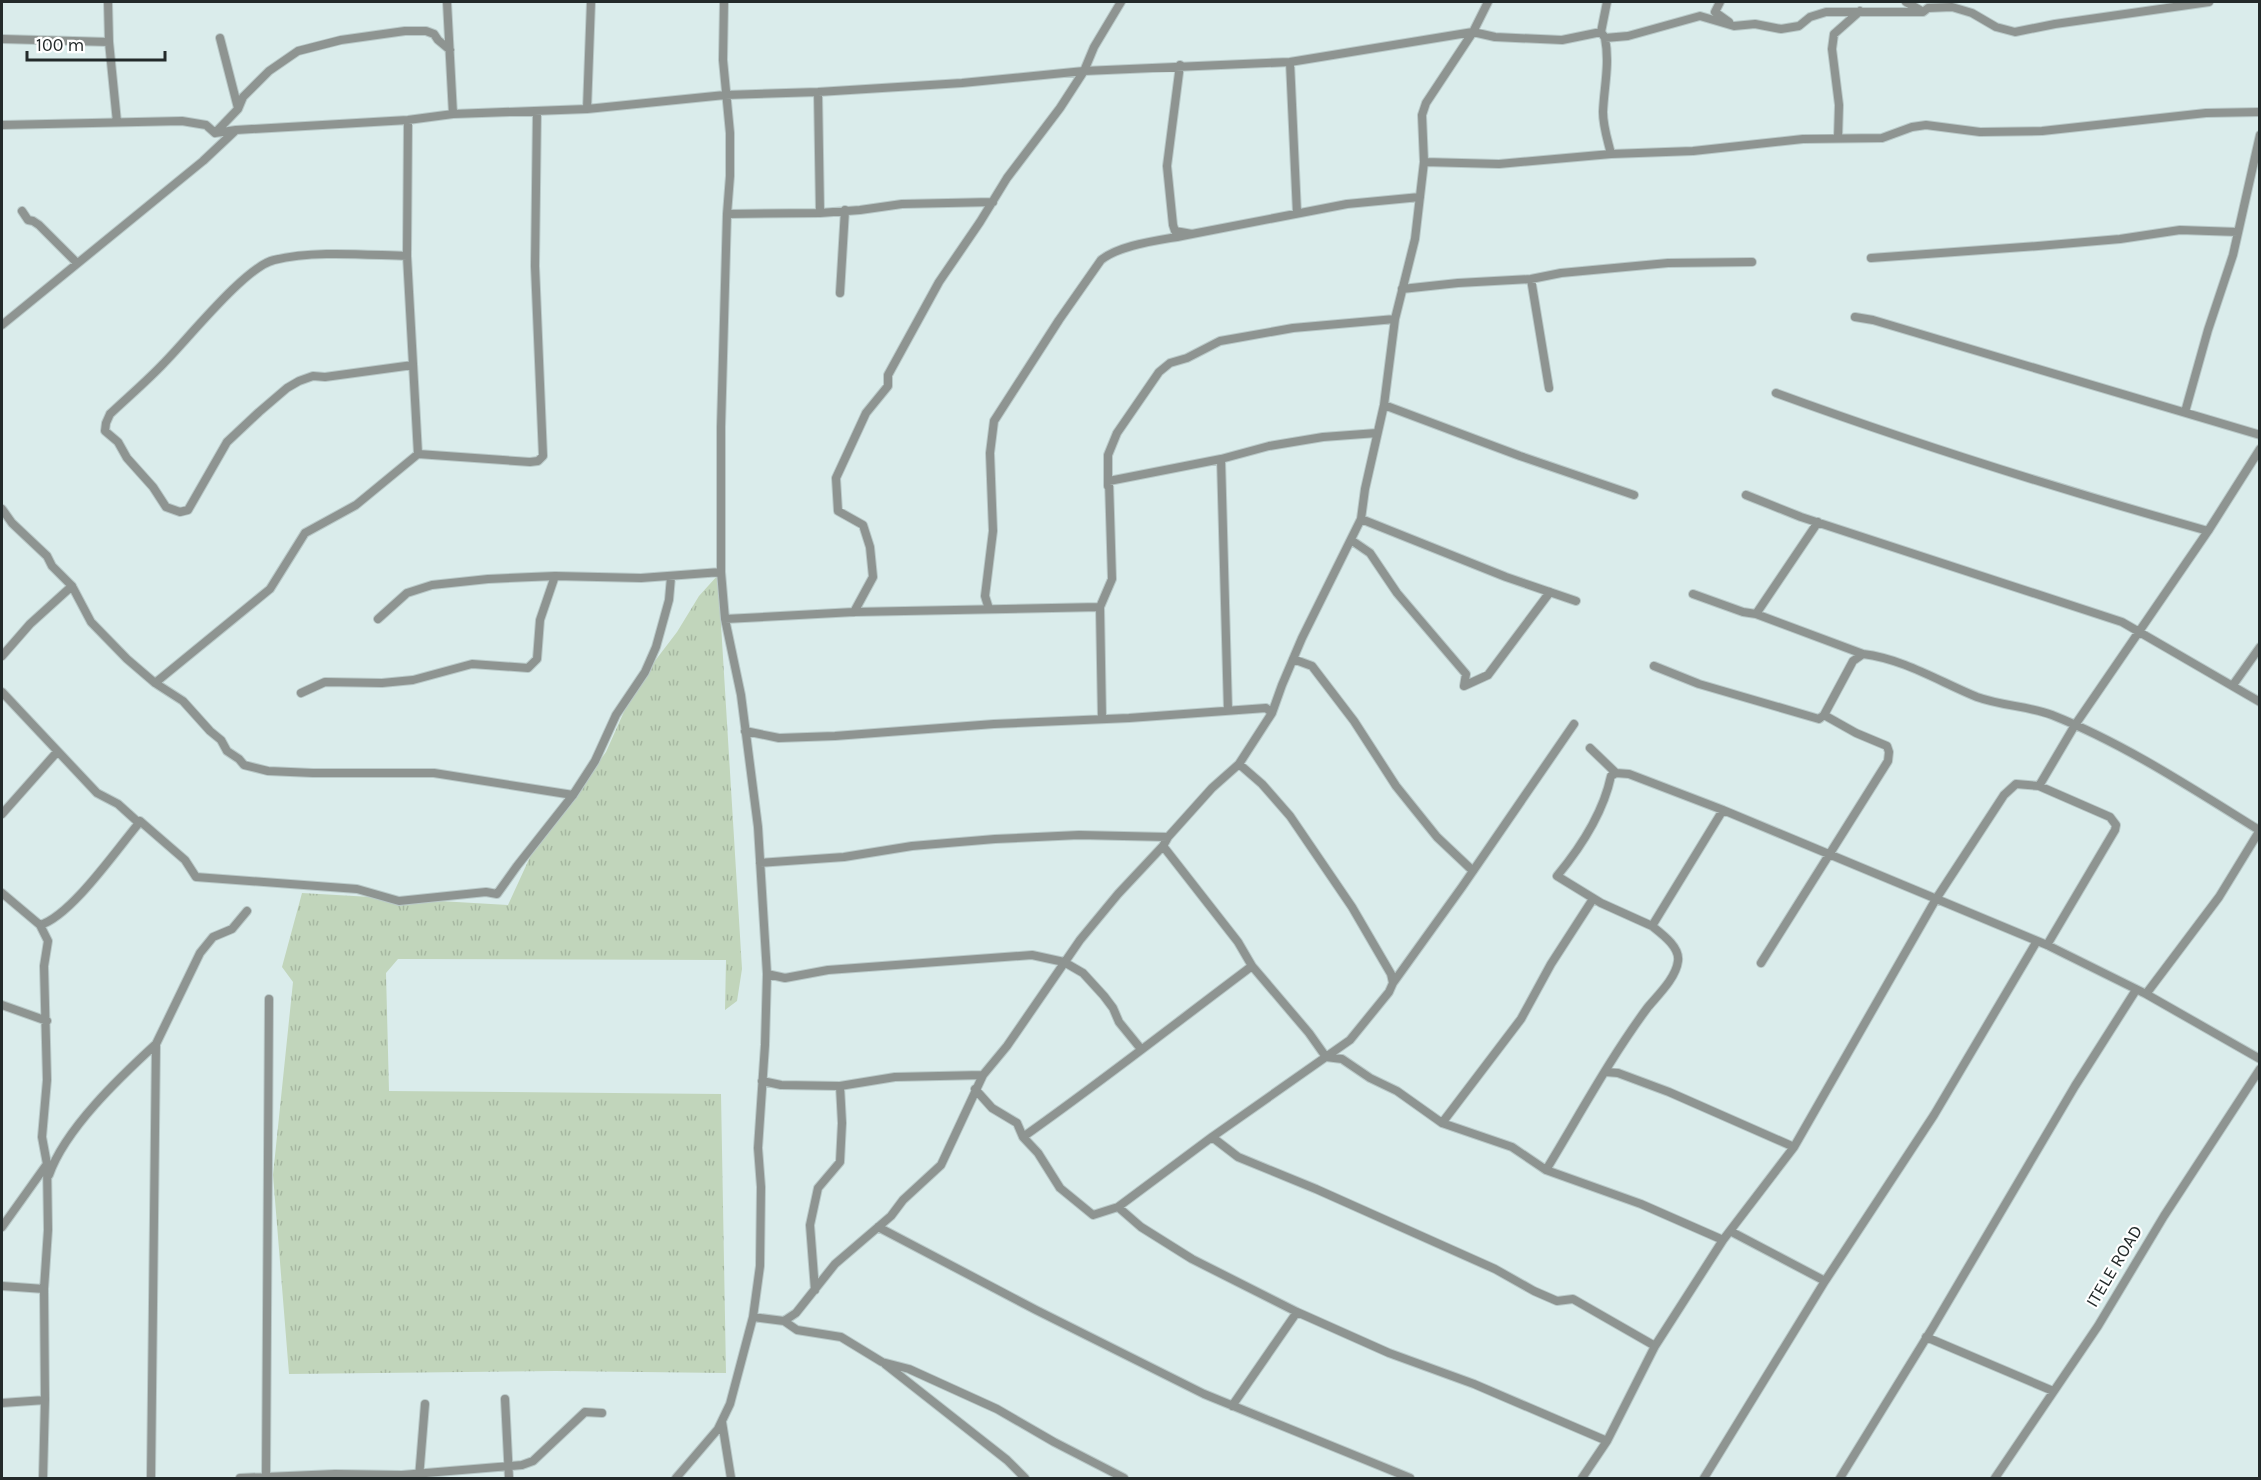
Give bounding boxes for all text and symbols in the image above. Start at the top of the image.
scale bar [27,24,165,62]
text: 100 m [36,34,84,56]
street label: ITELE ROAD [2081,1221,2147,1311]

